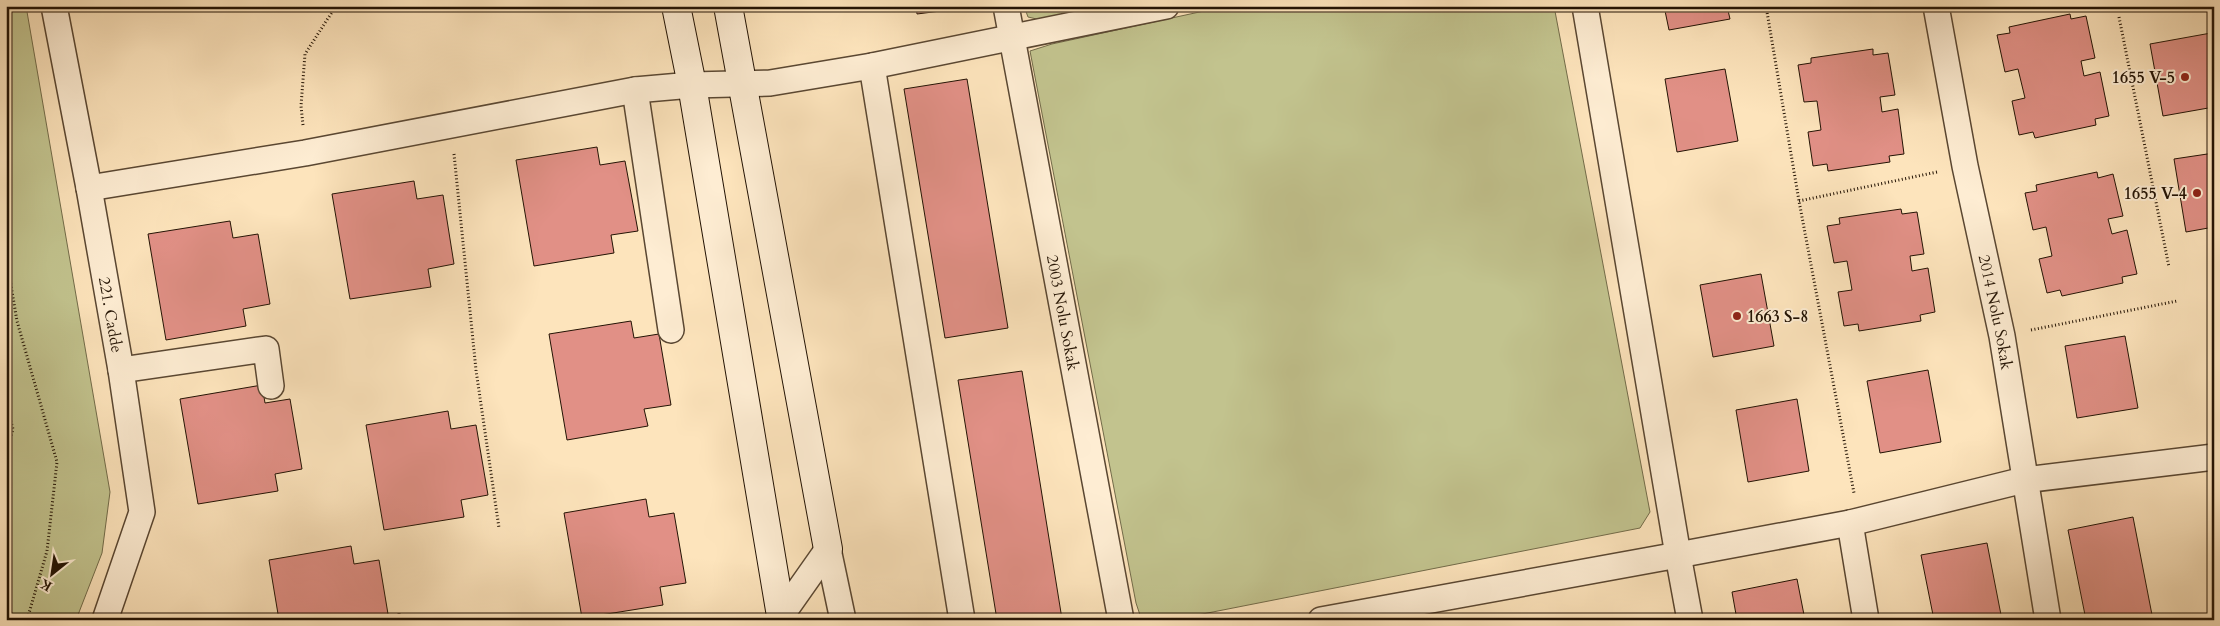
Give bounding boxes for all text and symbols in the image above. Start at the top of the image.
place label: 1655 V-5 [2112,67,2175,89]
marker: 1655 V-5 [2179,71,2191,83]
place label: 1655 V-4 [2124,183,2187,205]
marker: 1655 V-4 [2191,187,2203,199]
street label: 2003 Nolu Sokak [1041,253,1084,373]
street label: 2014 Nolu Sokak [1973,253,2017,372]
street label: 221. Cadde [93,275,128,354]
place label: 1663 S-8 [1747,306,1808,328]
marker: 1663 S-8 [1731,310,1743,322]
north arrow [28,548,78,598]
text: K [36,573,55,596]

